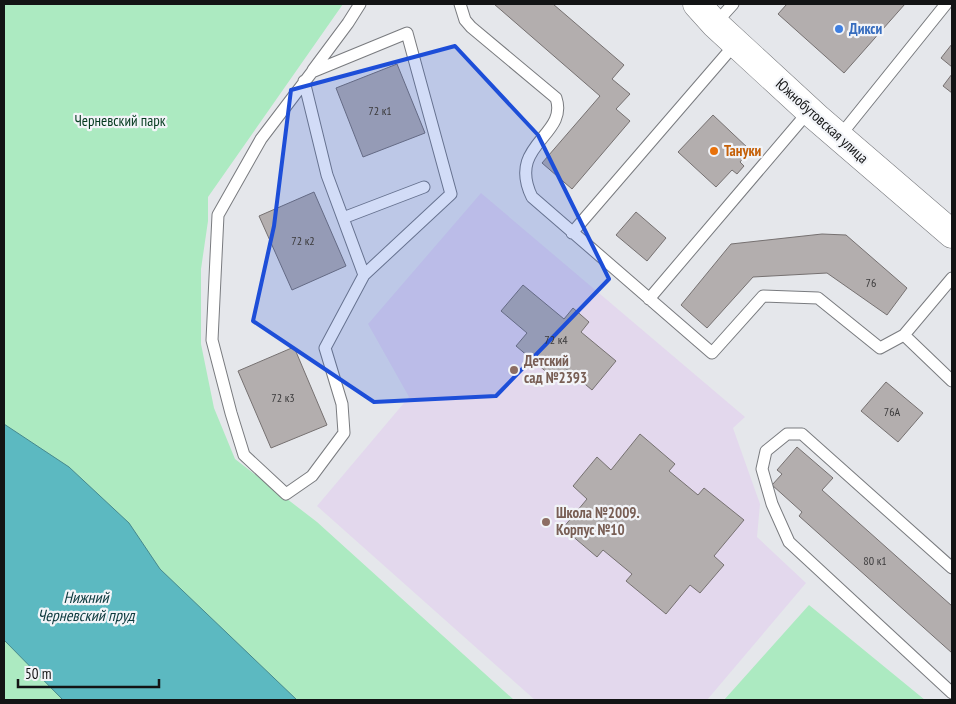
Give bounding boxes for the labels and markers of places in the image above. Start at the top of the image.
place label: Дикси [849,19,883,38]
marker: Дикси [833,23,845,35]
place label: Тануки [724,141,762,160]
marker: Тануки [708,145,720,157]
place label: Детский сад №2393 [524,351,587,387]
marker: Детский сад №2393 [508,364,520,376]
place label: Школа №2009. Корпус №10 [556,503,640,539]
marker: Школа №2009. Корпус №10 [540,516,552,528]

